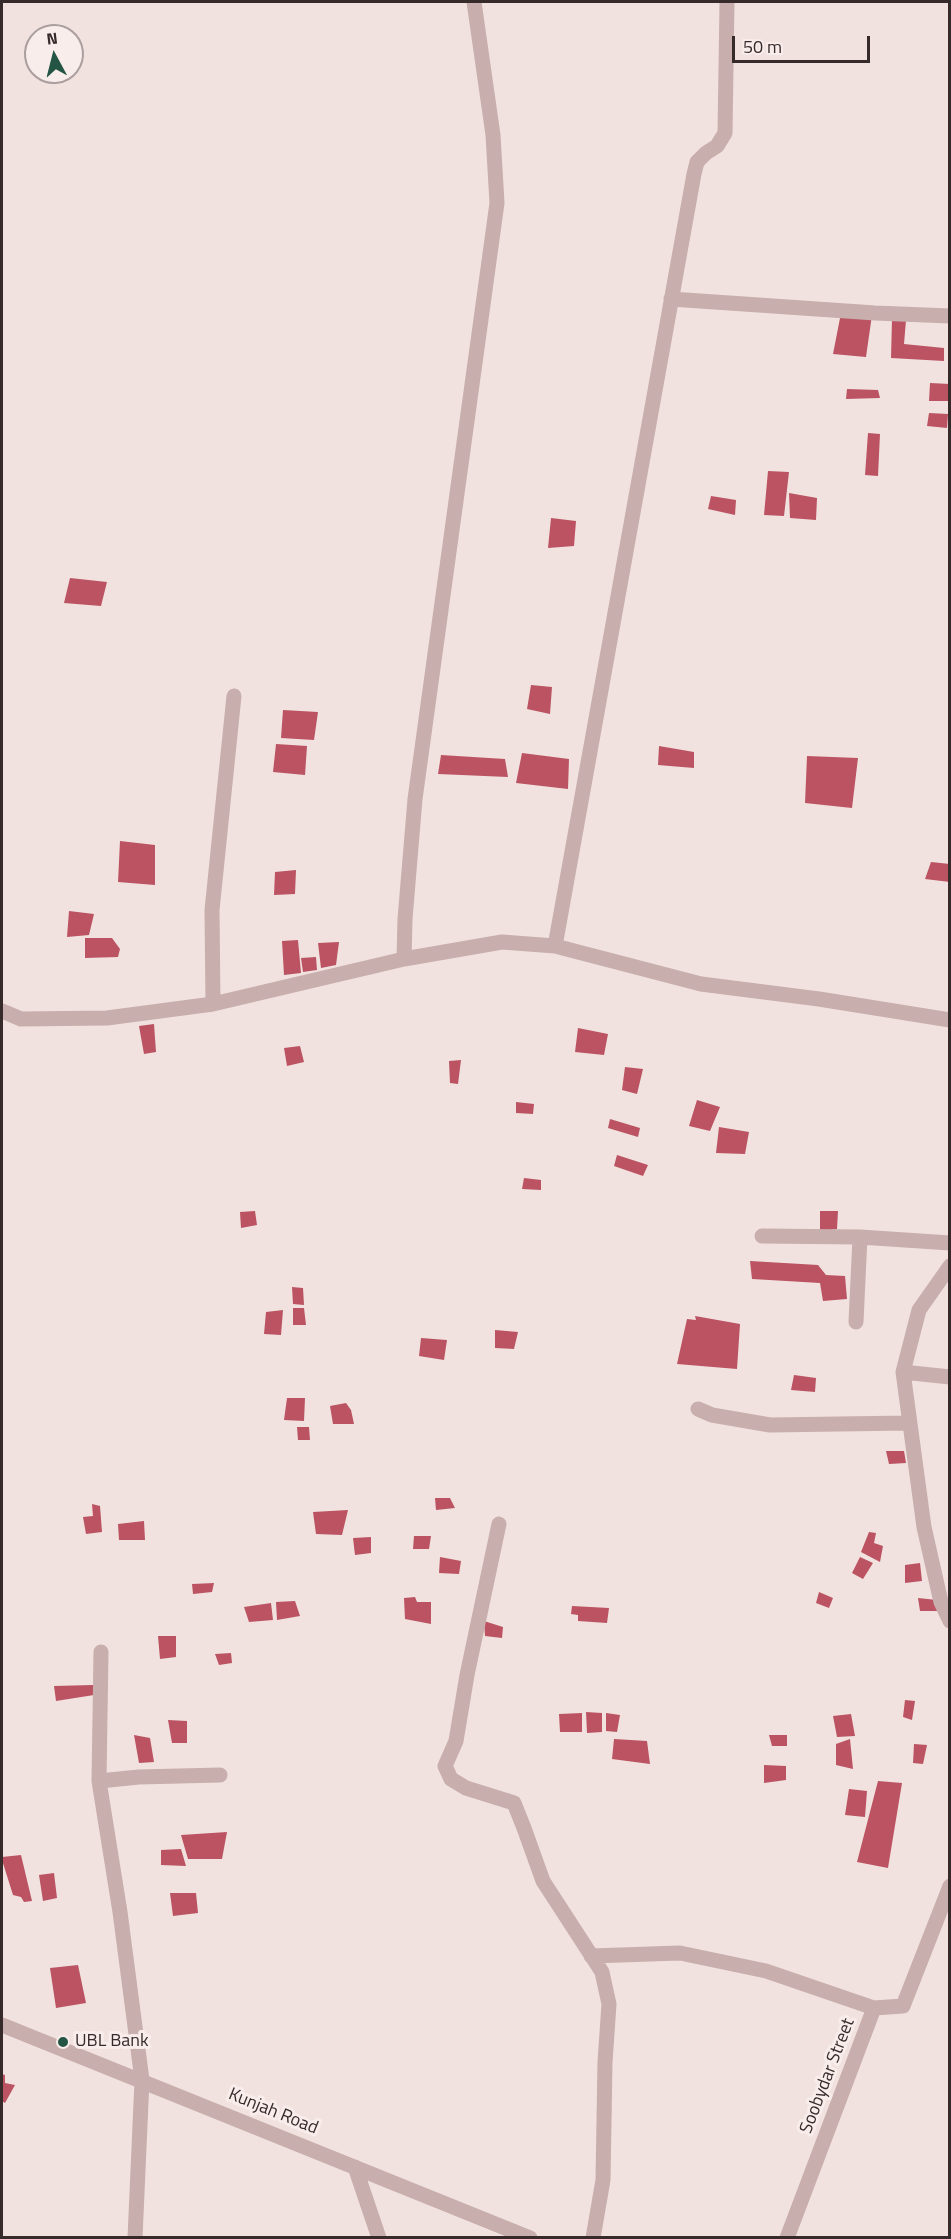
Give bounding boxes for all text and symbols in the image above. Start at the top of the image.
north arrow [24,24,84,84]
scale bar [735,24,873,62]
text: N [45,26,59,51]
text: 50 m [743,33,782,60]
street label: Soobydar Street [796,2015,860,2137]
place label: UBL Bank [75,2031,149,2053]
marker: UBL Bank [56,2035,70,2049]
street label: Kunjah Road [225,2084,321,2140]

